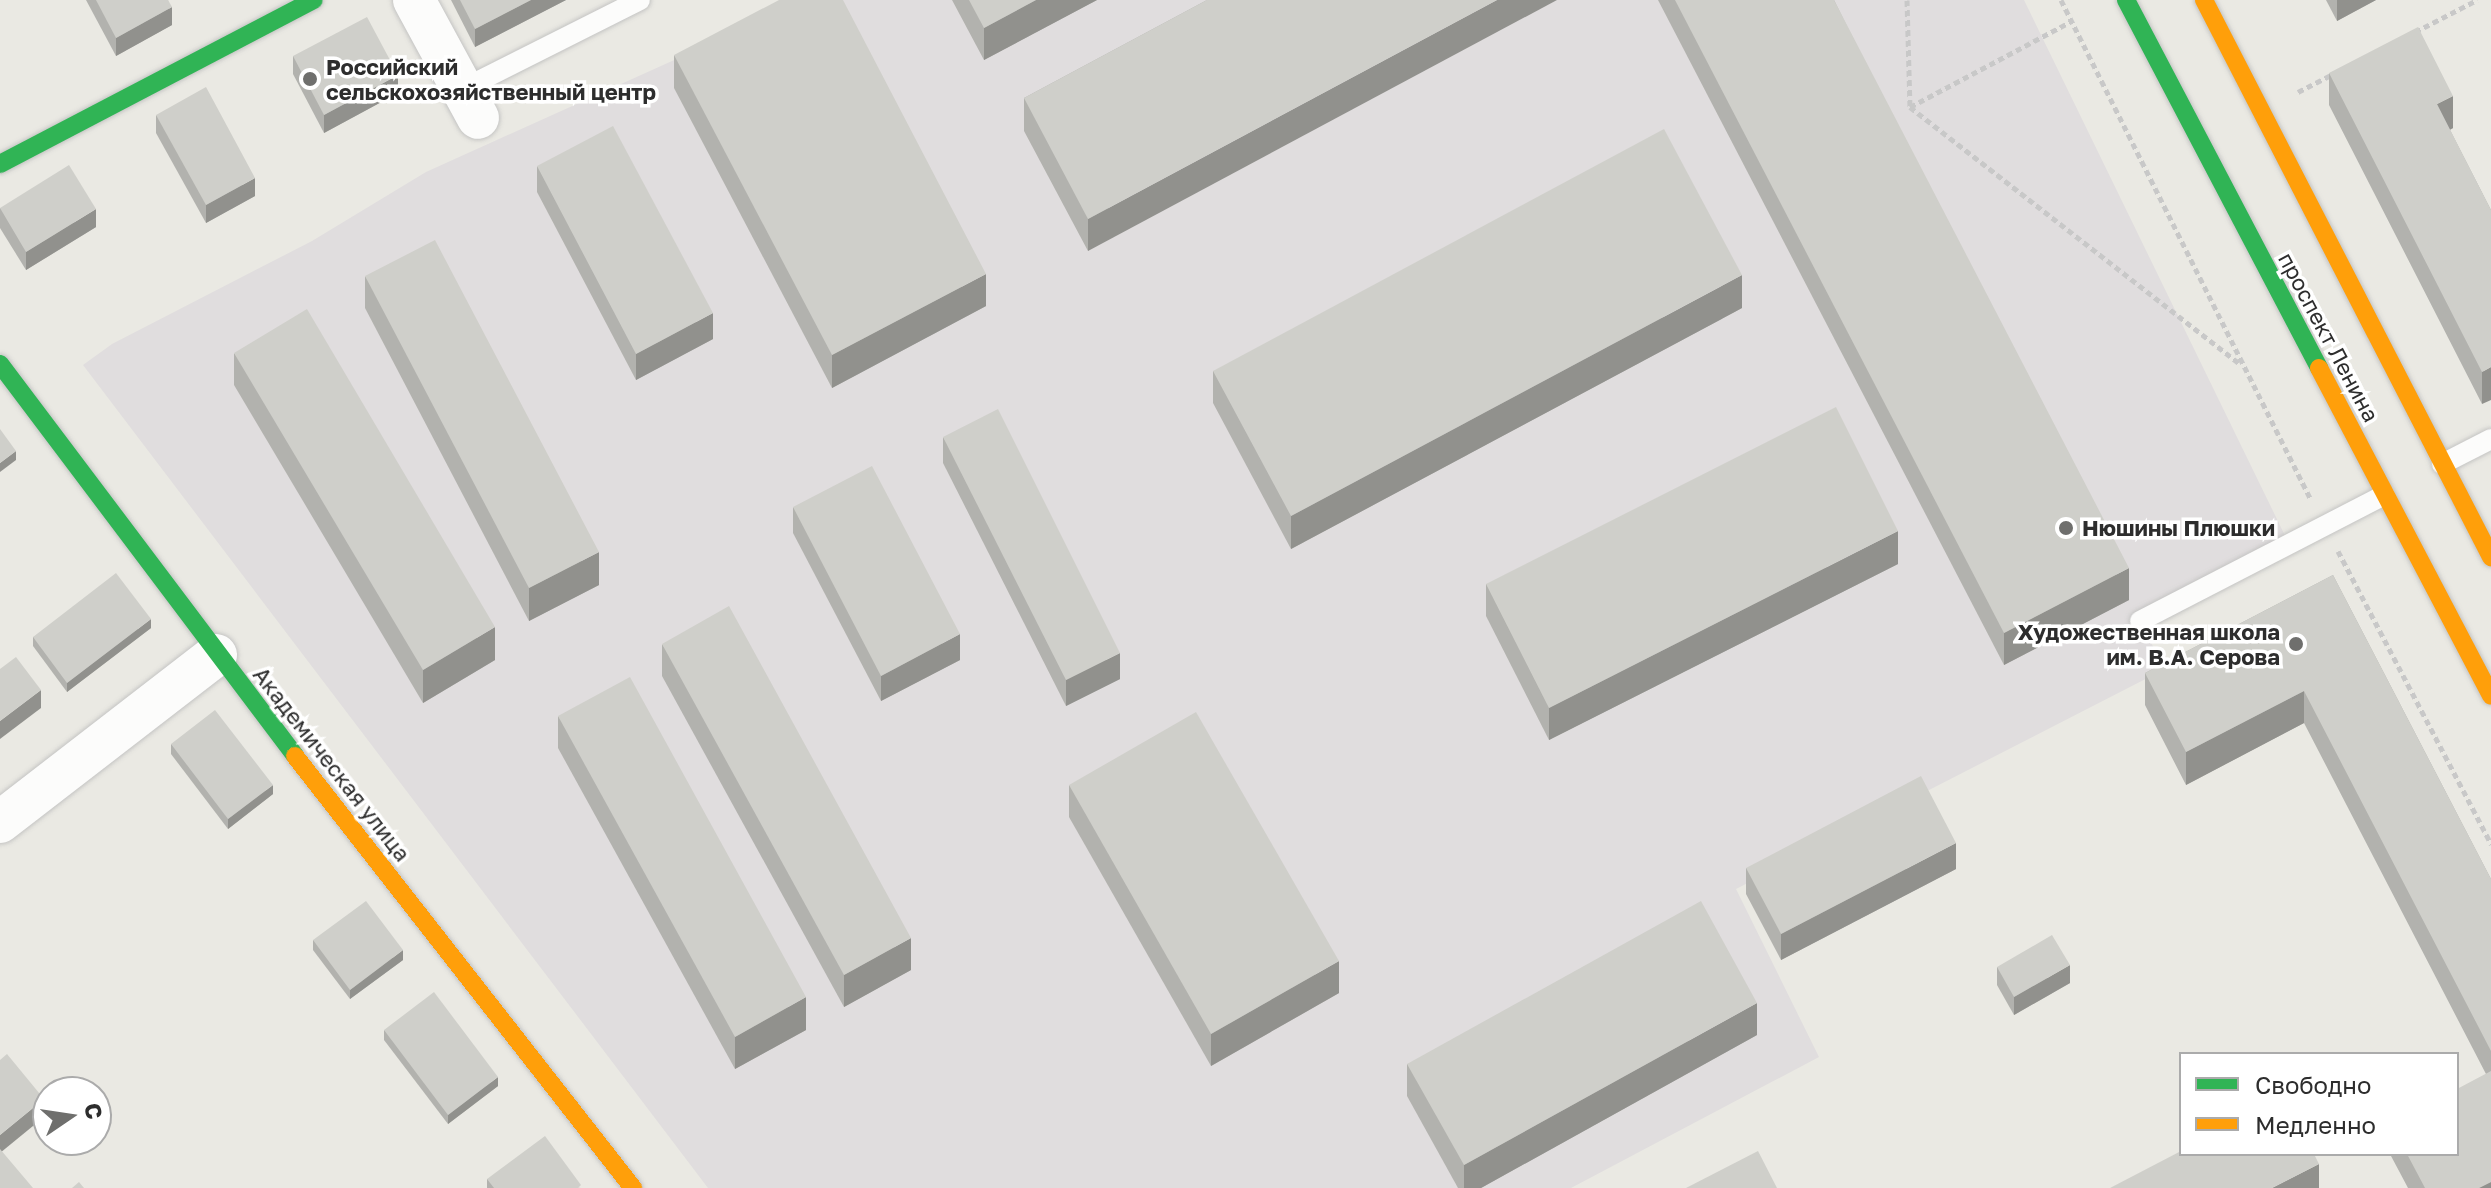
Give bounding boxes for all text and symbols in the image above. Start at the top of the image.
place label: Российский сельскохозяйственный центр [326,53,656,104]
marker: Российский сельскохозяйственный центр [301,70,319,88]
street label: проспект Ленина [2273,248,2385,426]
place label: Нюшины Плюшки [2082,515,2275,541]
marker: Нюшины Плюшки [2057,519,2075,537]
place label: Художественная школа им. В.А. Серова [2018,618,2280,670]
marker: Художественная школа им. В.А. Серова [2287,635,2305,653]
street label: Академическая улица [248,662,416,866]
legend [2179,1052,2459,1156]
text: Свободно [2255,1070,2371,1099]
north arrow [32,1076,112,1156]
text: С [79,1100,109,1122]
text: Медленно [2255,1110,2376,1139]

